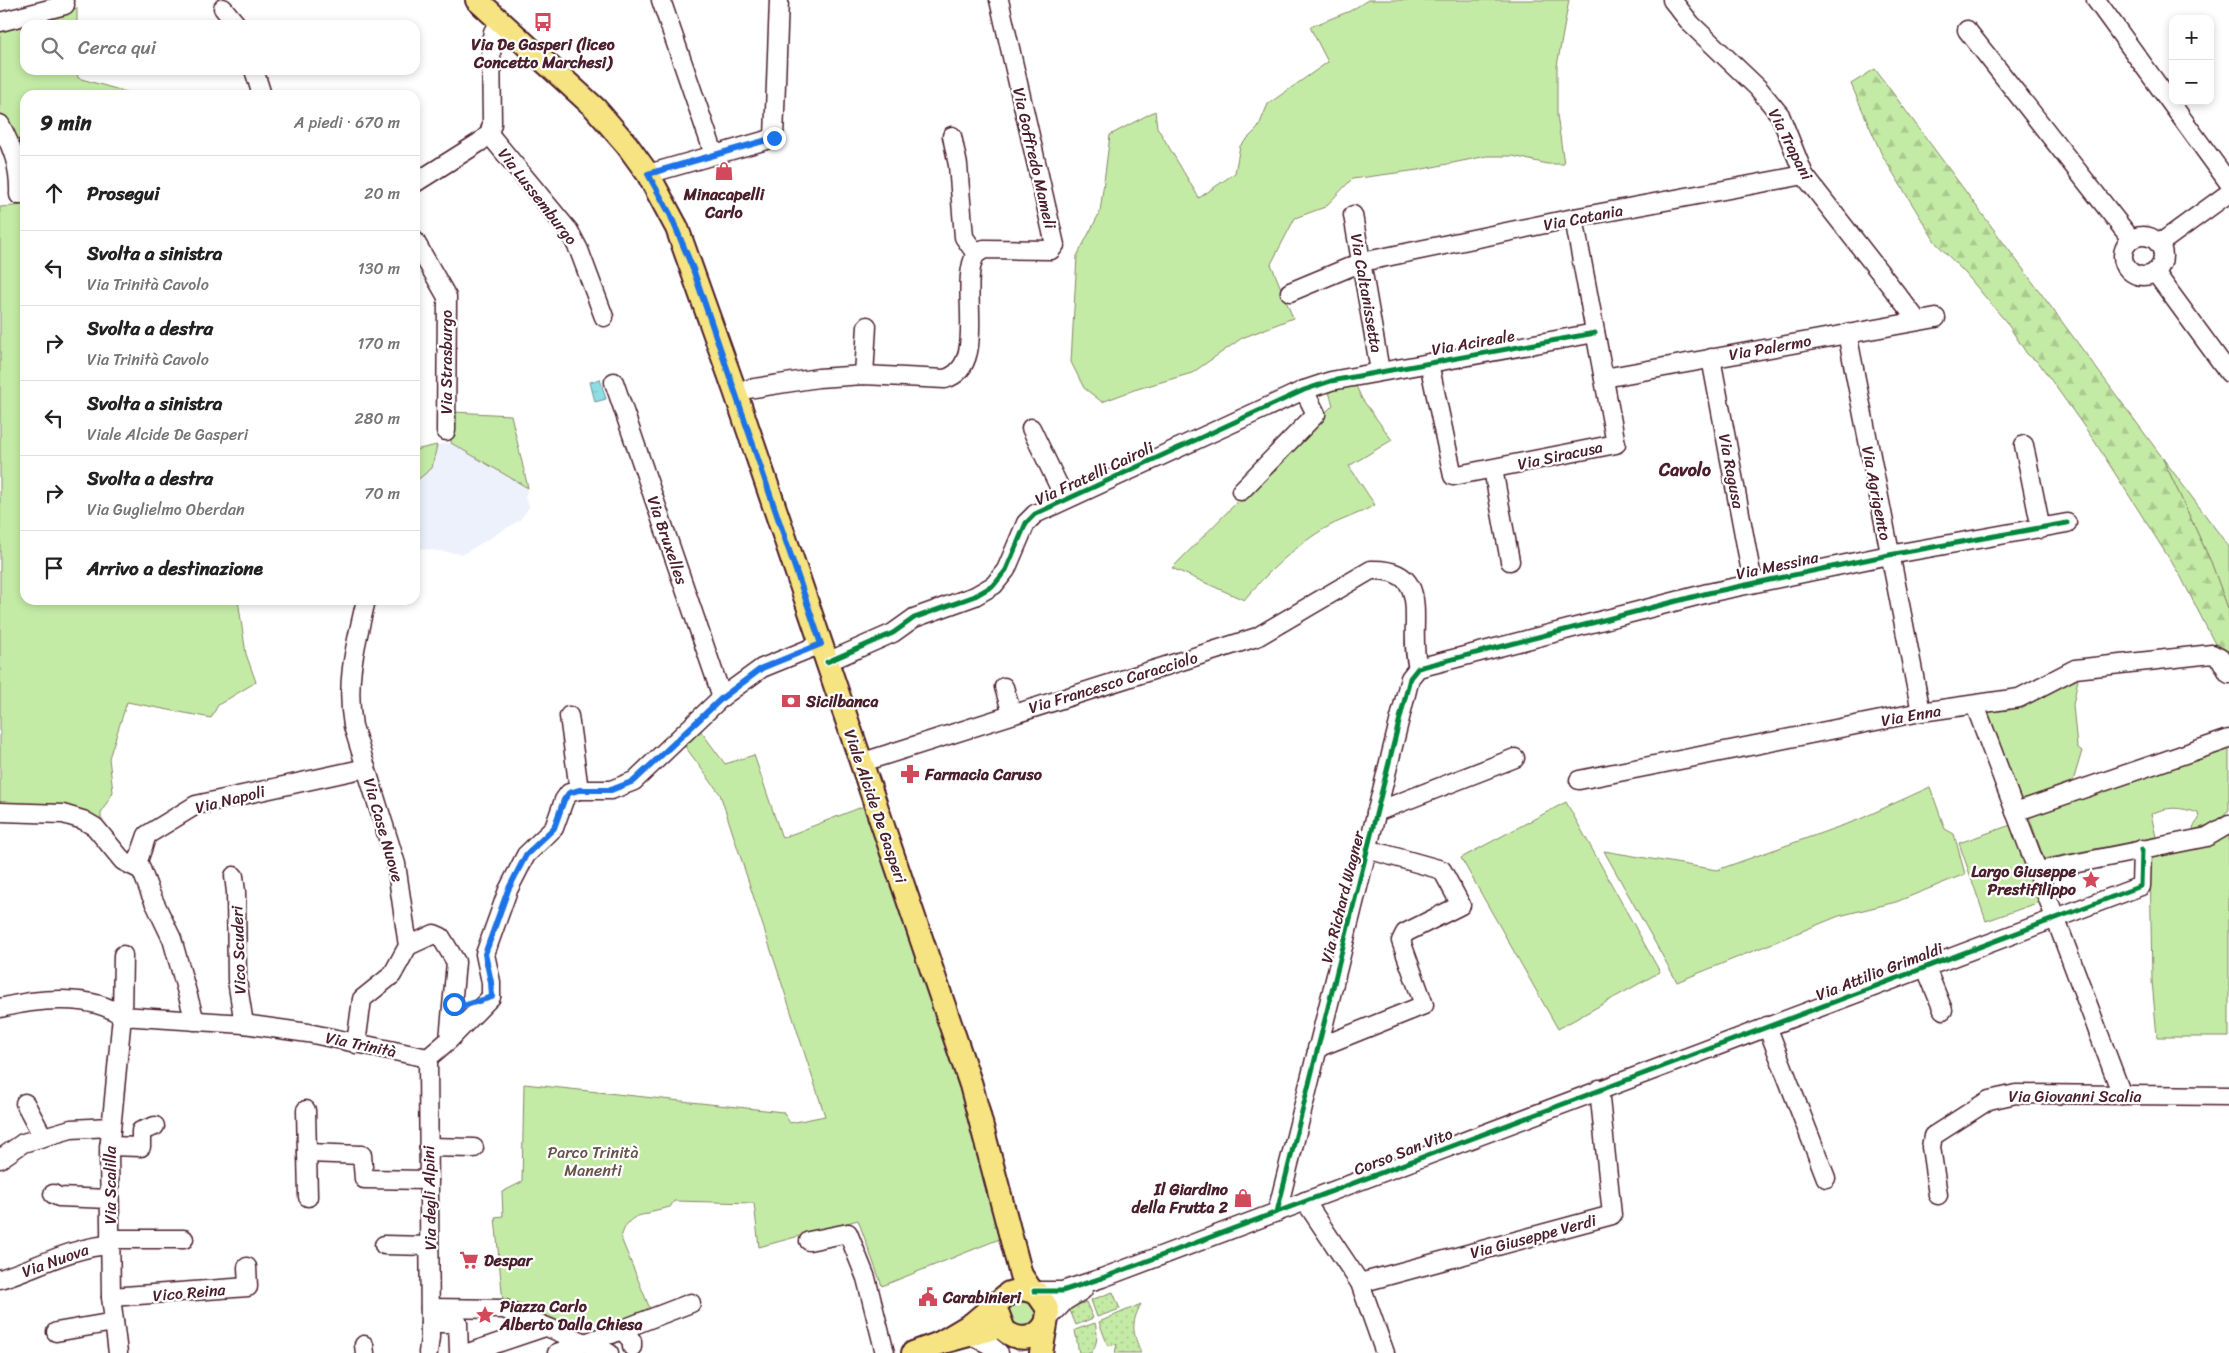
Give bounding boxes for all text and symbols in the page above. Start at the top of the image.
bus stop icon: Via De Gasperi (liceo Concetto Marchesi) [532,11,554,33]
map controls [2169,15,2214,105]
button: + [2169,15,2214,60]
search box [20,20,420,75]
place label: Via De Gasperi (liceo Concetto Marchesi) [471,30,615,77]
text: Cerca qui [78,31,156,64]
icon: search [38,34,66,62]
button: − [2169,60,2214,105]
street label: Via Goffredo Mameli [1004,85,1065,232]
street label: Via Trapani [1760,103,1821,186]
text: 9 min [40,104,92,142]
text: A piedi · 670 m [294,108,400,137]
route end [763,127,786,150]
street label: Via Lussemburgo [490,141,585,251]
shop icon: Minacapelli Carlo [713,160,735,182]
text: Prosegui [87,177,160,210]
icon: ahead [40,179,68,207]
text: 20 m [364,179,400,208]
place label: Minacapelli Carlo [683,180,766,227]
street label: Via Catania [1541,196,1625,239]
street label: Via Caltanissetta [1342,231,1391,355]
text: Svolta a sinistra [87,237,222,270]
icon: left [40,254,68,282]
text: 130 m [358,254,400,283]
text: Via Trinità Cavolo [87,270,209,299]
street label: Via Strasburgo [432,310,461,414]
text: Svolta a destra [87,312,213,345]
street label: Via Acireale [1429,321,1517,364]
street label: Via Palermo [1727,326,1814,369]
icon: right [40,329,68,357]
text: 170 m [357,329,400,358]
text: Via Trinità Cavolo [87,345,209,374]
text: Svolta a sinistra [87,387,222,420]
icon: left [40,404,68,432]
text: 280 m [355,404,400,433]
text: Viale Alcide De Gasperi [87,420,248,449]
street label: Via Ragusa [1710,431,1753,512]
street label: Via Siracusa [1515,432,1605,479]
street label: Via Fratelli Cairoli [1030,433,1159,514]
street label: Via Agrigento [1853,443,1900,543]
district label: Cavolo [1658,454,1711,486]
text: Svolta a destra [87,462,213,495]
icon: right [40,479,68,507]
text: 70 m [364,479,400,508]
street label: Via Bruxelles [639,492,697,589]
text: Via Guglielmo Oberdan [87,495,245,524]
street label: Via Messina [1733,542,1822,588]
text: Arrivo a destinazione [87,552,263,585]
icon: arrive [40,554,68,582]
street label: Via Francesco Caracciolo [1025,643,1201,722]
place label: Sicilbanca [805,687,879,716]
bank icon: Sicilbanca [780,690,802,712]
street label: Via Enna [1879,696,1943,735]
street label: Viale Alcide De Gasperi [836,725,916,888]
place label: Farmacia Caruso [924,760,1043,789]
pharmacy icon: Farmacia Caruso [899,763,921,785]
street label: Via Case Nuove [355,775,412,886]
street label: Via Napoli [192,777,269,822]
street label: Via Richard Wagner [1312,827,1373,966]
place label: Largo Giuseppe Prestifilippo [1971,857,2077,904]
place icon: Largo Giuseppe Prestifilippo [2080,869,2102,891]
street label: Vico Scuderi [222,905,255,995]
street label: Via Attilio Grimaldi [1811,934,1948,1009]
route start [443,993,466,1016]
street label: Via Trinità [323,1023,399,1066]
street label: Via Giovanni Scalia [2008,1082,2142,1111]
street label: Corso San Vito [1349,1119,1457,1184]
park label: Parco Trinità Manenti [547,1138,639,1185]
street label: Via Scalilla [96,1145,125,1224]
street label: Via degli Alpini [414,1145,445,1250]
place label: Il Giardino della Frutta 2 [1132,1175,1229,1222]
shop icon: Il Giardino della Frutta 2 [1232,1187,1254,1209]
street label: Via Giuseppe Verdi [1467,1206,1600,1267]
street label: Via Nuova [18,1235,94,1286]
place label: Despar [484,1246,534,1275]
supermarket icon: Despar [458,1249,480,1271]
street label: Vico Reina [152,1275,227,1310]
place label: Carabinieri [942,1283,1021,1312]
public building icon: Carabinieri [917,1286,939,1308]
place label: Piazza Carlo Alberto Dalla Chiesa [499,1292,642,1339]
place icon: Piazza Carlo Alberto Dalla Chiesa [474,1304,496,1326]

